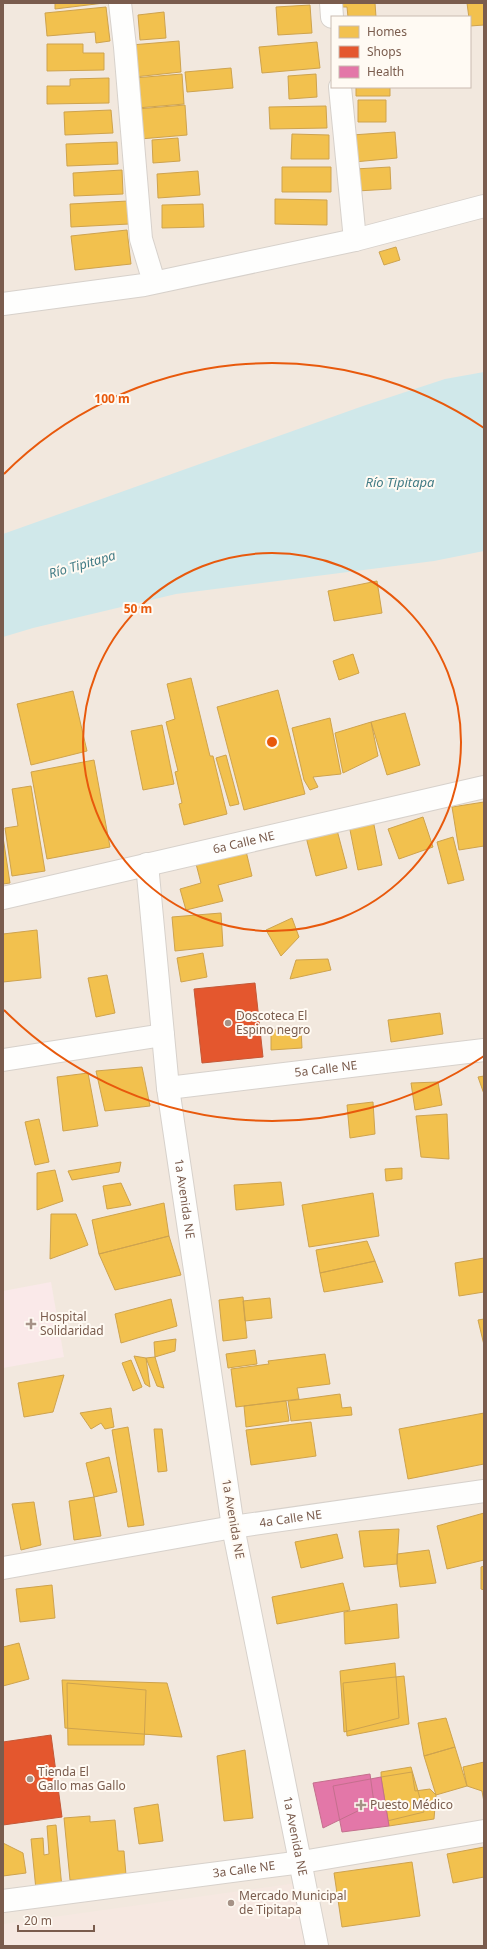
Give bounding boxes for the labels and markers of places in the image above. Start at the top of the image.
centre of rings [265,735,279,749]
place label: Doscoteca El Espino negro [236,1007,310,1038]
marker: Doscoteca El Espino negro [223,1018,233,1028]
place label: Hospital Solidaridad [40,1308,104,1339]
marker: Hospital Solidaridad [25,1318,37,1330]
place label: Tienda El Gallo mas Gallo [38,1763,126,1794]
marker: Tienda El Gallo mas Gallo [25,1774,35,1784]
place label: Puesto Médico [370,1796,453,1813]
marker: Puesto Médico [355,1799,367,1811]
place label: Mercado Municipal de Tipitapa [239,1887,347,1918]
marker: Mercado Municipal de Tipitapa [226,1898,236,1908]

